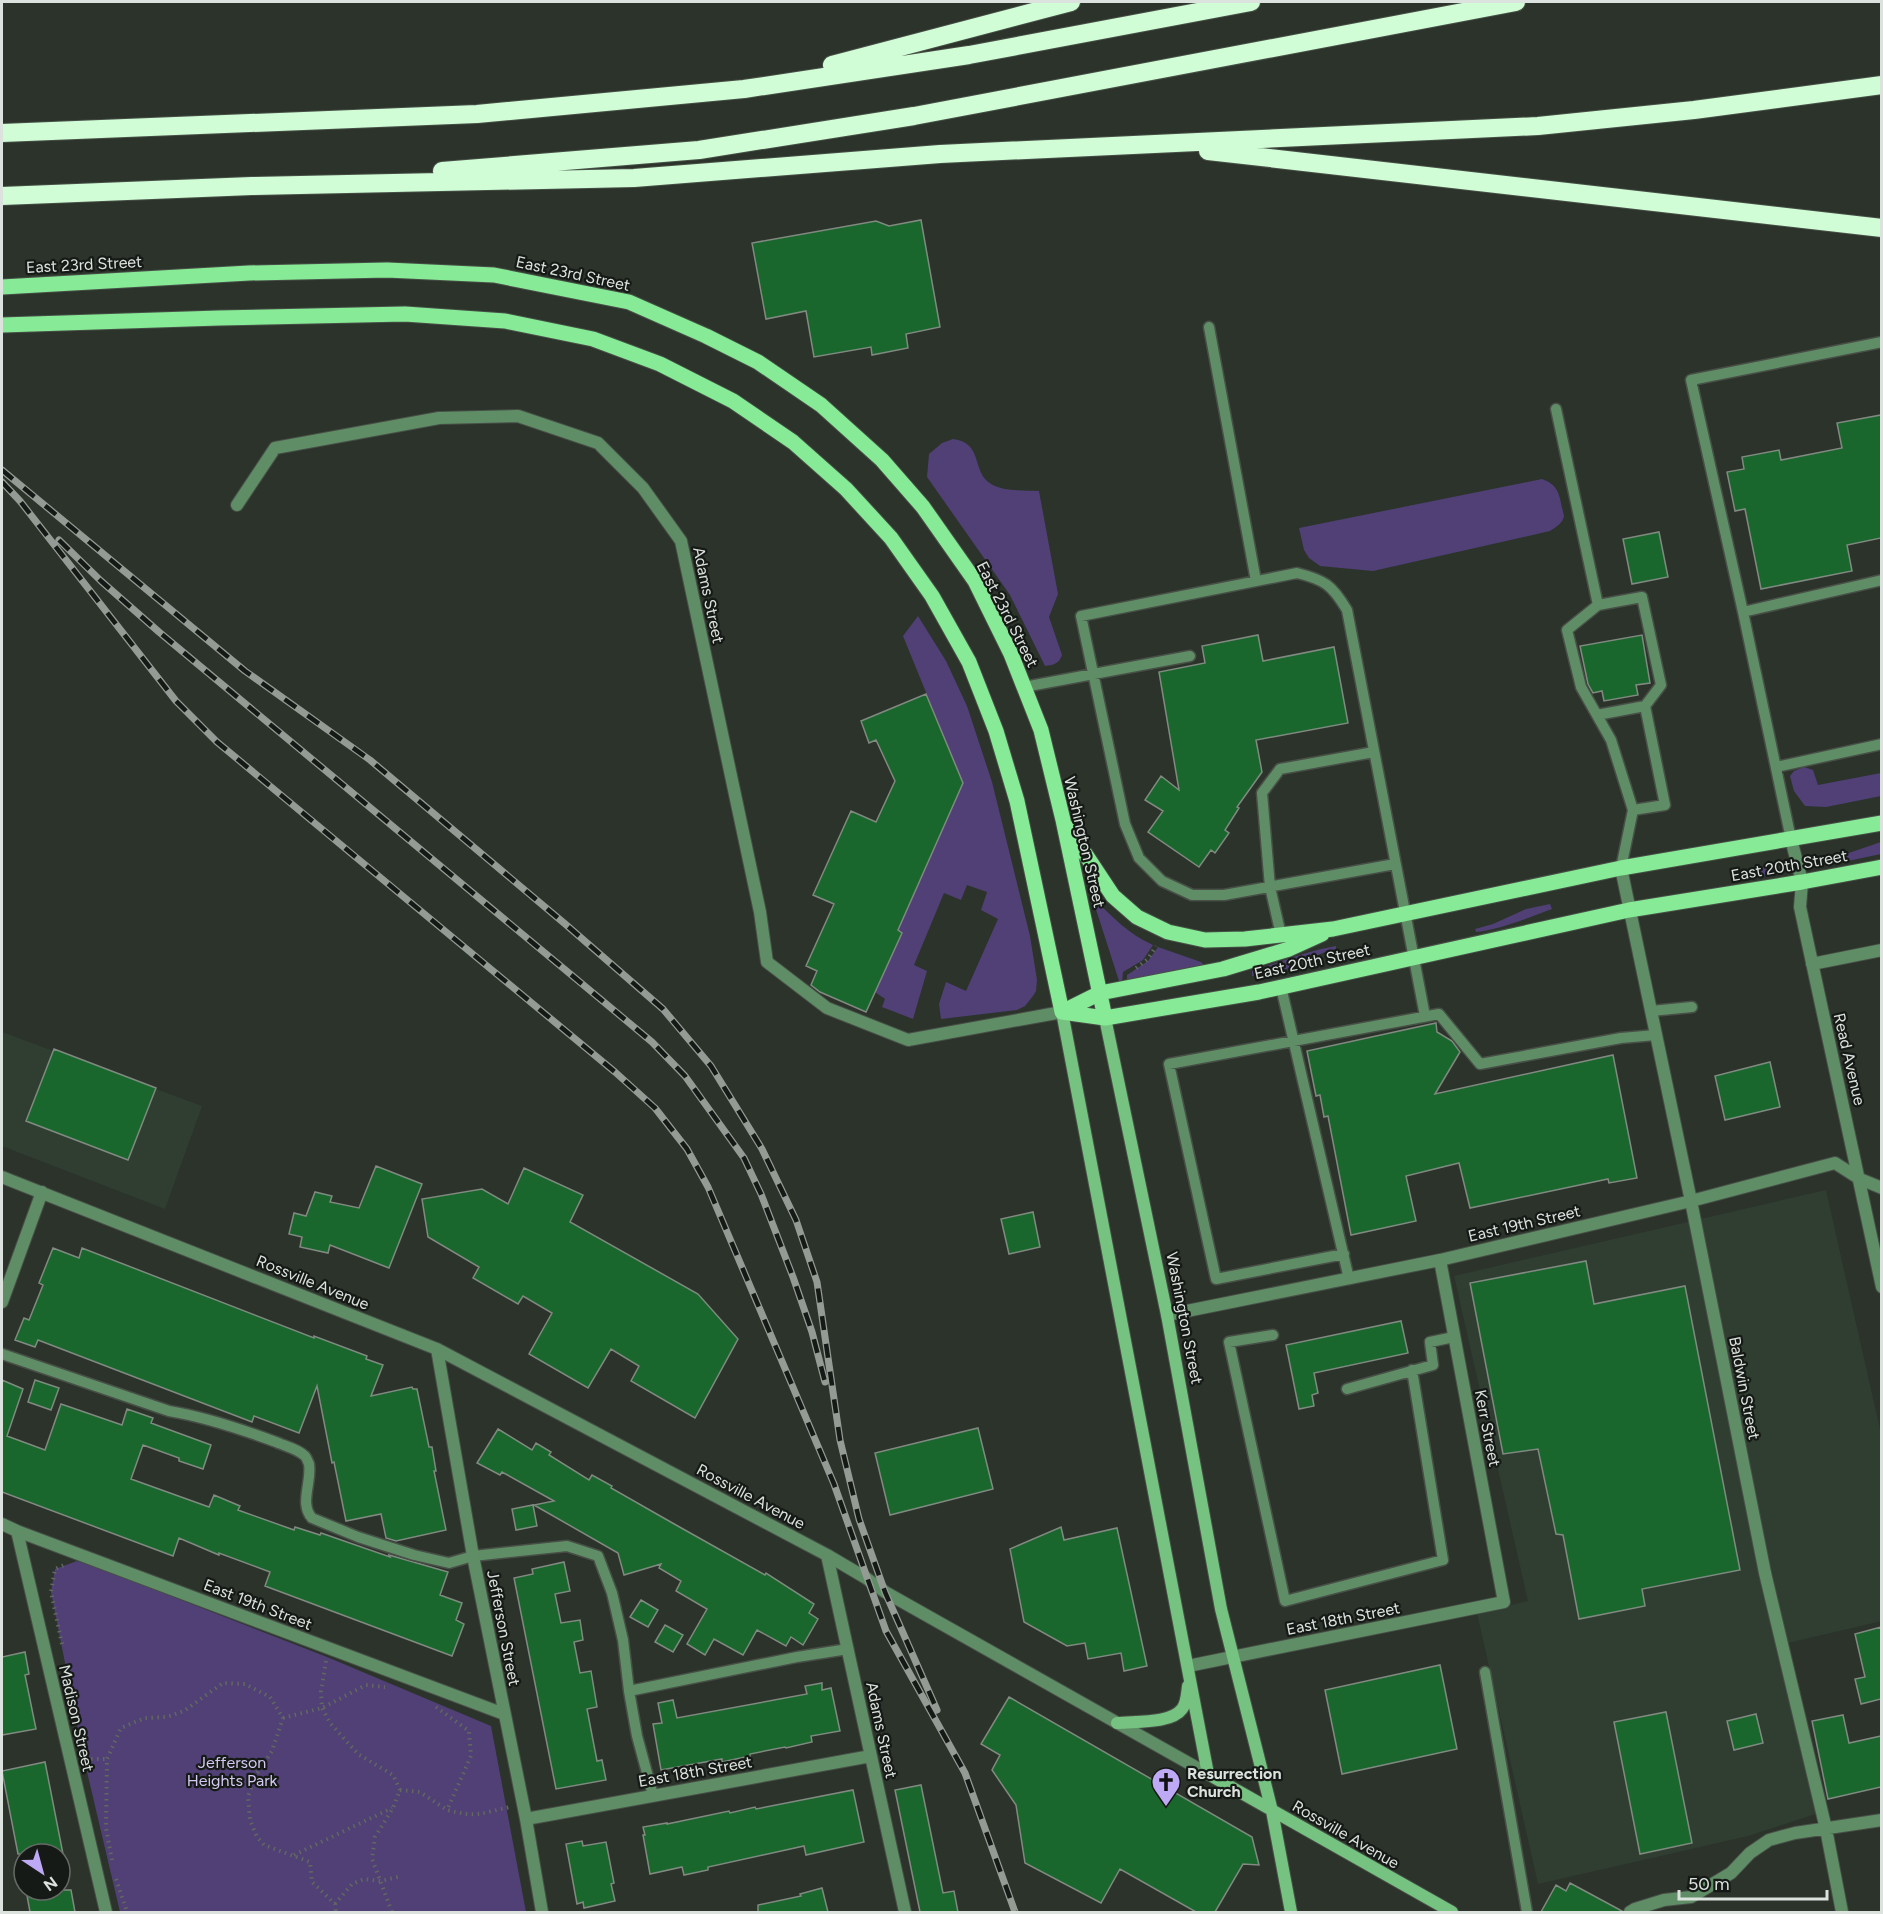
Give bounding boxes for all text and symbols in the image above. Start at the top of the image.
street label: East 23rd Street [25,252,143,277]
street label: East 23rd Street [514,252,632,295]
street label: Adams Street [689,545,728,645]
street label: East 23rd Street [973,558,1042,670]
street label: Washington Street [1060,775,1109,910]
street label: East 20th Street [1729,846,1849,885]
street label: East 20th Street [1252,940,1372,983]
street label: Read Avenue [1830,1011,1869,1107]
street label: East 19th Street [1466,1201,1582,1246]
street label: Washington Street [1162,1250,1207,1386]
street label: Rossville Avenue [254,1251,372,1314]
street label: Baldwin Street [1725,1335,1764,1441]
street label: Kerr Street [1471,1388,1504,1468]
street label: Rossville Avenue [693,1460,808,1533]
street label: Jefferson Street [483,1569,524,1687]
street label: East 19th Street [201,1575,315,1634]
street label: East 18th Street [1285,1598,1401,1639]
street label: Madison Street [55,1663,98,1773]
street label: Adams Street [862,1680,901,1780]
street label: East 18th Street [637,1752,753,1791]
park label: Jefferson Heights Park [187,1753,278,1790]
place label: Resurrection Church [1187,1764,1281,1801]
church icon: Resurrection Church [1150,1766,1182,1808]
street label: Rossville Avenue [1289,1796,1403,1873]
north arrow [12,1842,72,1902]
scale bar [1679,1863,1828,1901]
text: N [40,1872,61,1895]
text: 50 m [1688,1873,1730,1895]

